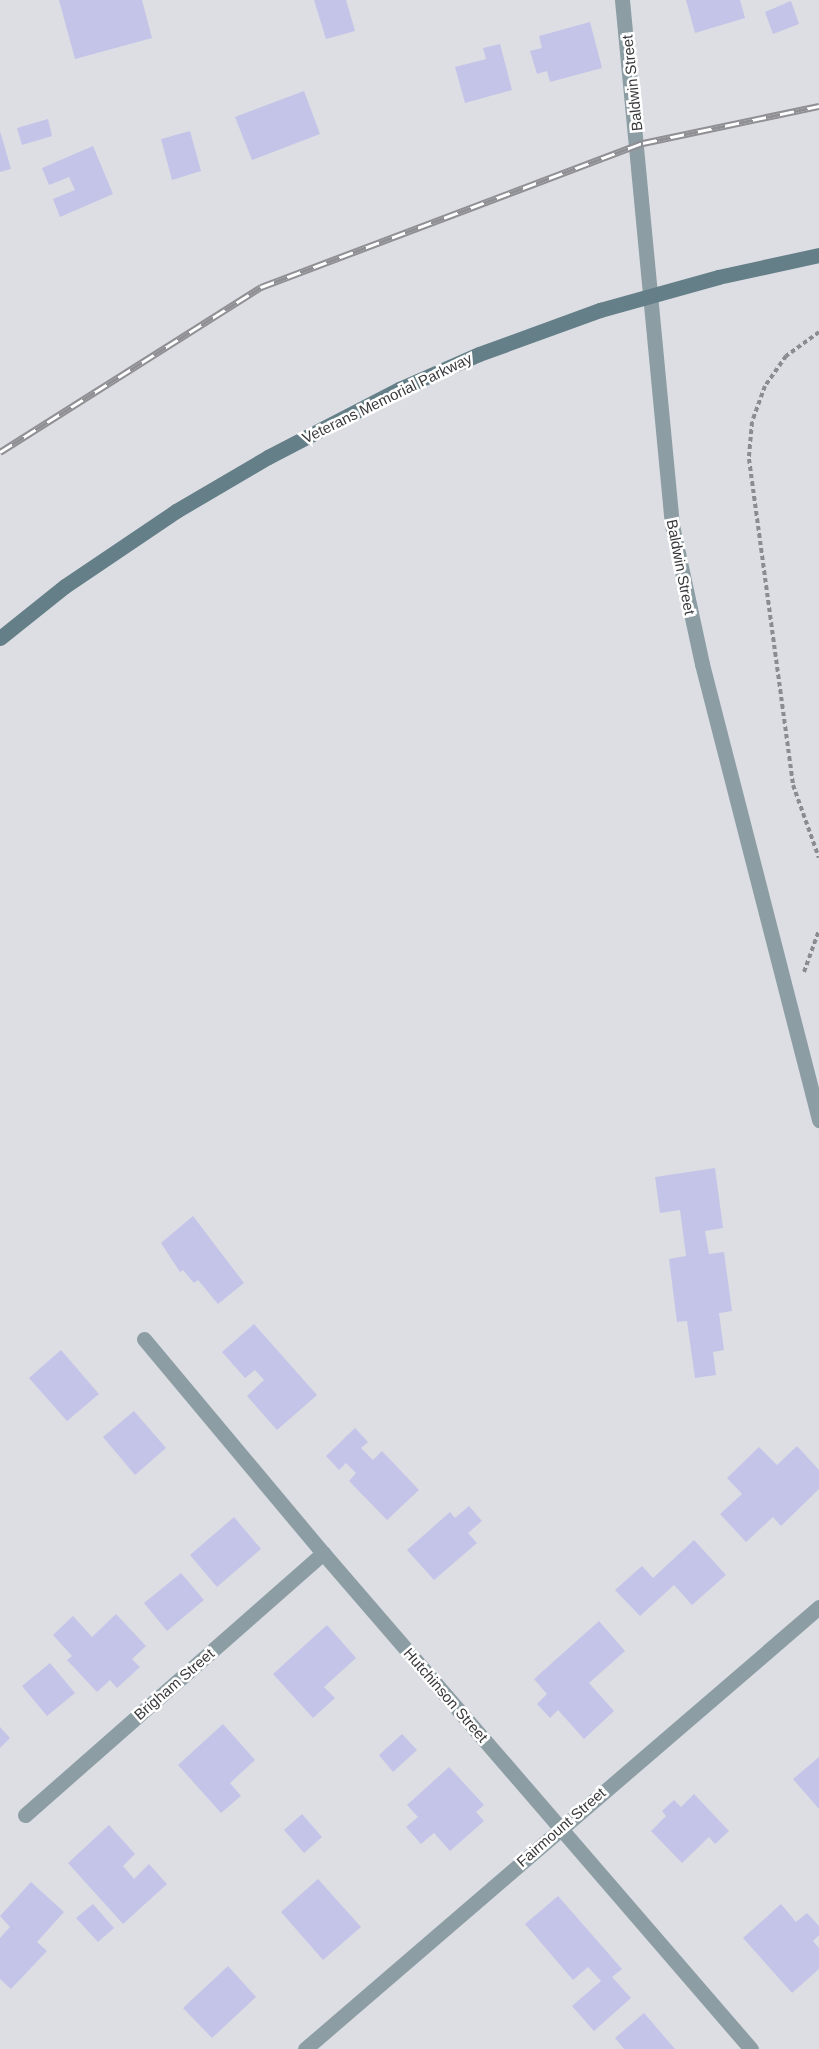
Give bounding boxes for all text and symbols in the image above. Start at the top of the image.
street label: Baldwin Street [618,34,646,132]
street label: Veterans Memorial Parkway [299,349,475,447]
street label: Baldwin Street [663,518,699,616]
street label: Brigham Street [130,1644,218,1724]
street label: Hutchinson Street [400,1644,492,1746]
street label: Fairmount Street [513,1784,609,1870]

